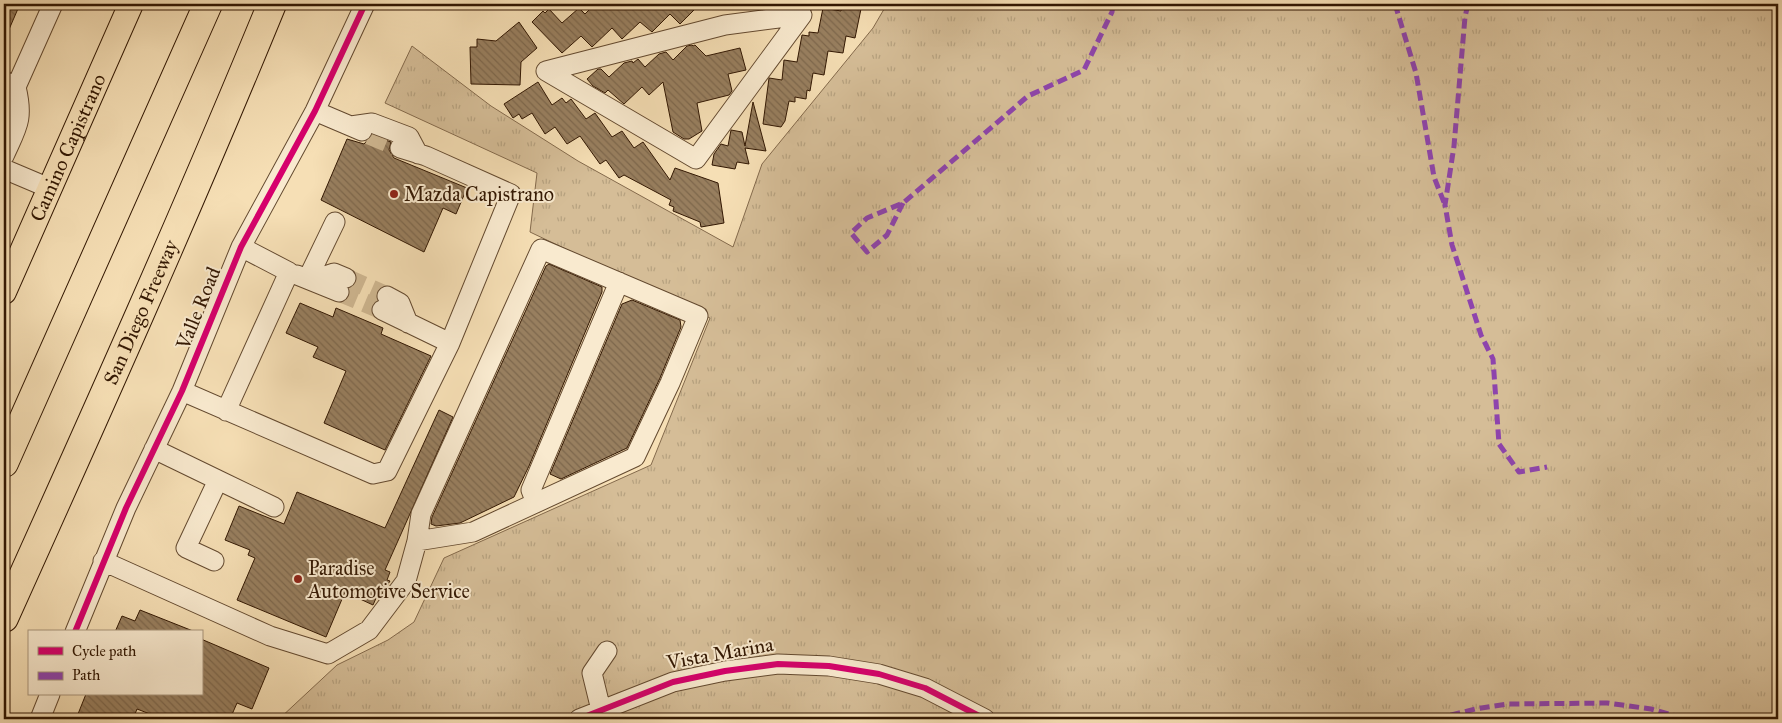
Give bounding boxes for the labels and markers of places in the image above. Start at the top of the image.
place label: Mazda Capistrano [404,182,554,206]
marker: Mazda Capistrano [388,188,400,200]
place label: Paradise Automotive Service [307,556,470,603]
marker: Paradise Automotive Service [292,573,304,585]

